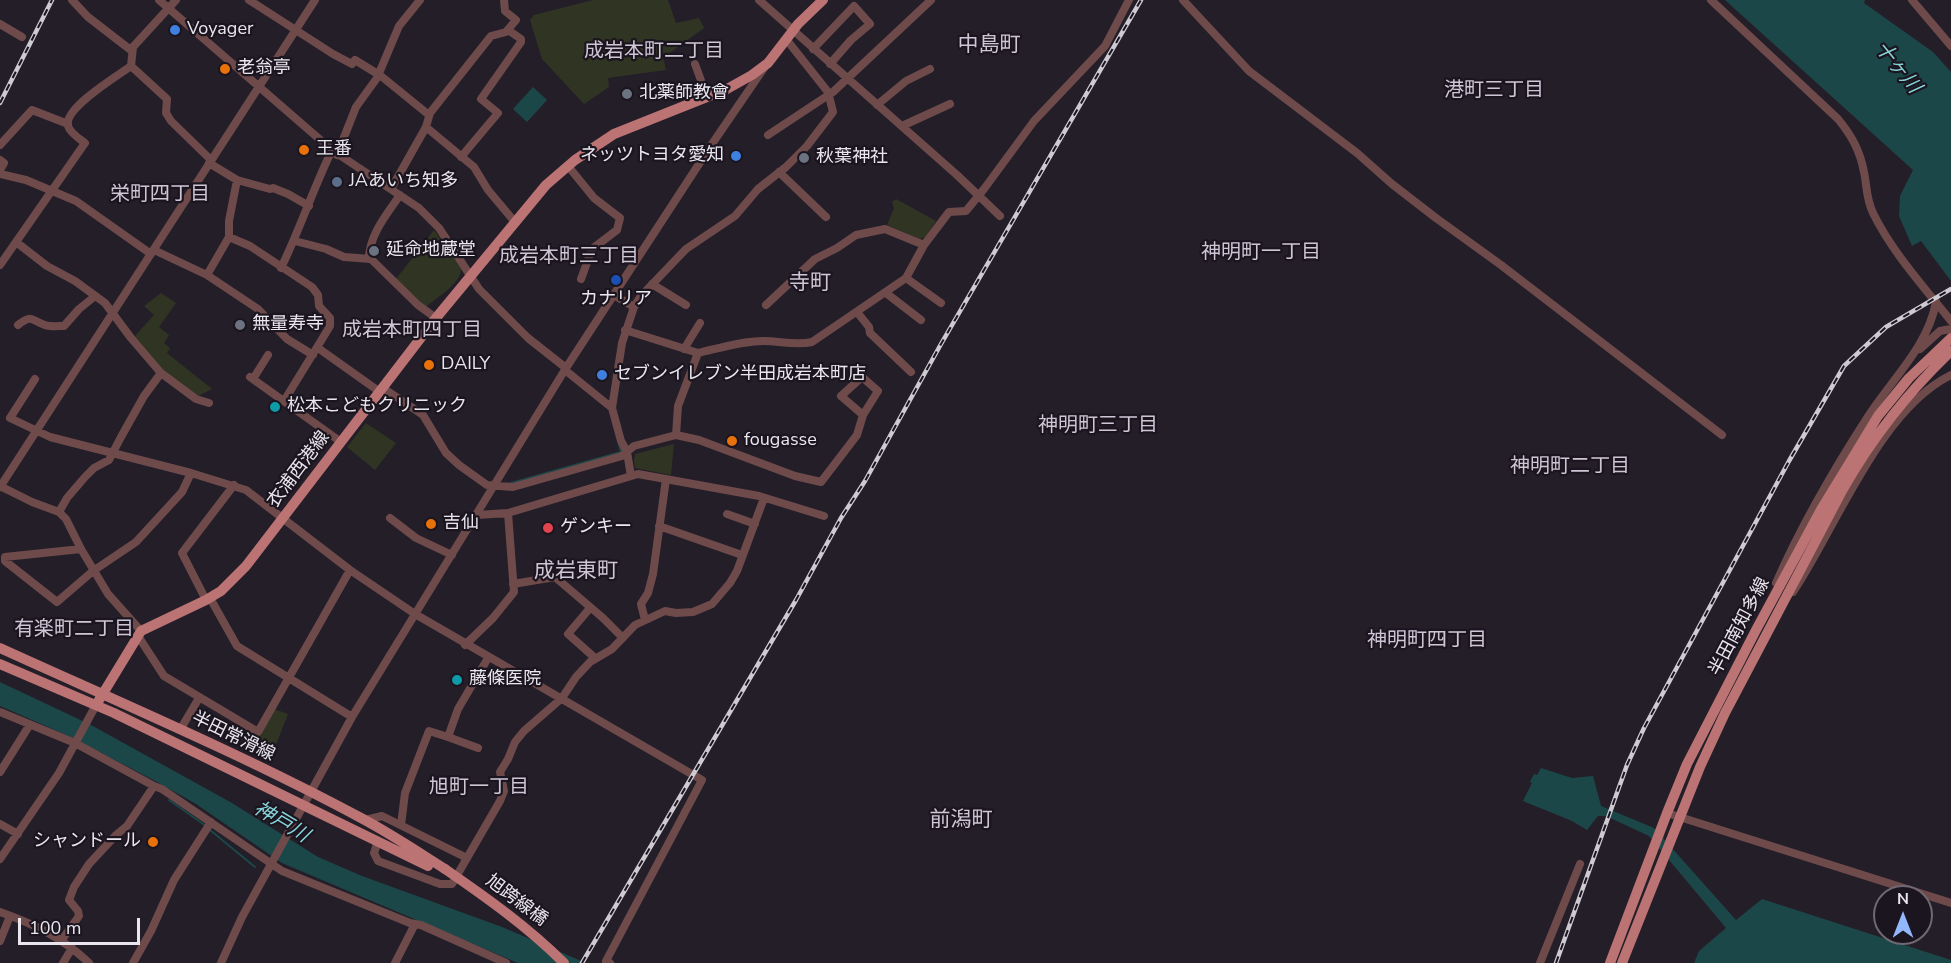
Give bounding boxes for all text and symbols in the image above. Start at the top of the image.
place label: Voyager [187,19,253,41]
marker: Voyager [168,23,182,37]
district label: 中島町 [958,33,1020,59]
water label: 十ヶ川 [1869,37,1925,99]
district label: 成岩本町二丁目 [584,40,724,64]
place label: 老翁亭 [237,58,291,80]
marker: 老翁亭 [218,62,232,76]
district label: 港町三丁目 [1444,79,1544,103]
place label: 北薬師教會 [639,83,729,105]
marker: 北薬師教會 [620,87,634,101]
place label: 王番 [316,139,352,161]
marker: 王番 [297,143,311,157]
place label: ネッツトヨタ愛知 [580,145,724,167]
place label: 秋葉神社 [816,147,888,169]
marker: ネッツトヨタ愛知 [729,149,743,163]
marker: 秋葉神社 [797,151,811,165]
place label: JAあいち知多 [349,171,458,193]
marker: JAあいち知多 [330,175,344,189]
district label: 栄町四丁目 [110,183,210,207]
place label: 延命地蔵堂 [386,240,476,262]
district label: 神明町一丁目 [1201,241,1321,265]
marker: 延命地蔵堂 [367,244,381,258]
district label: 成岩本町三丁目 [499,245,639,269]
district label: 寺町 [789,271,831,297]
marker: カナリア [609,273,623,287]
place label: カナリア [580,289,652,311]
place label: 無量寿寺 [252,314,324,336]
marker: 無量寿寺 [233,318,247,332]
district label: 成岩本町四丁目 [342,319,482,343]
place label: DAILY [441,354,490,376]
marker: DAILY [422,358,436,372]
place label: セブンイレブン半田成岩本町店 [614,364,866,386]
marker: セブンイレブン半田成岩本町店 [595,368,609,382]
place label: 松本こどもクリニック [287,396,467,418]
marker: 松本こどもクリニック [268,400,282,414]
district label: 神明町三丁目 [1038,414,1158,438]
street label: 衣浦西港線 [263,428,335,512]
place label: fougasse [744,430,817,452]
marker: fougasse [725,434,739,448]
district label: 神明町二丁目 [1510,455,1630,479]
place label: 吉仙 [443,513,479,535]
marker: 吉仙 [424,517,438,531]
place label: ゲンキー [560,517,632,539]
marker: ゲンキー [541,521,555,535]
district label: 成岩東町 [534,559,618,585]
street label: 半田南知多線 [1705,574,1775,680]
district label: 有楽町二丁目 [14,618,134,642]
district label: 神明町四丁目 [1367,629,1487,653]
place label: 藤條医院 [469,669,541,691]
marker: 藤條医院 [450,673,464,687]
street label: 半田常滑線 [188,708,278,766]
district label: 旭町一丁目 [429,776,529,800]
water label: 神戸川 [249,797,313,849]
district label: 前潟町 [930,808,992,834]
place label: シャンドール [33,831,141,853]
marker: シャンドール [146,835,160,849]
street label: 旭跨線橋 [481,871,551,931]
north arrow [1873,885,1933,945]
text: N [1897,888,1909,910]
scale bar [21,906,142,944]
text: 100 m [29,916,81,940]

